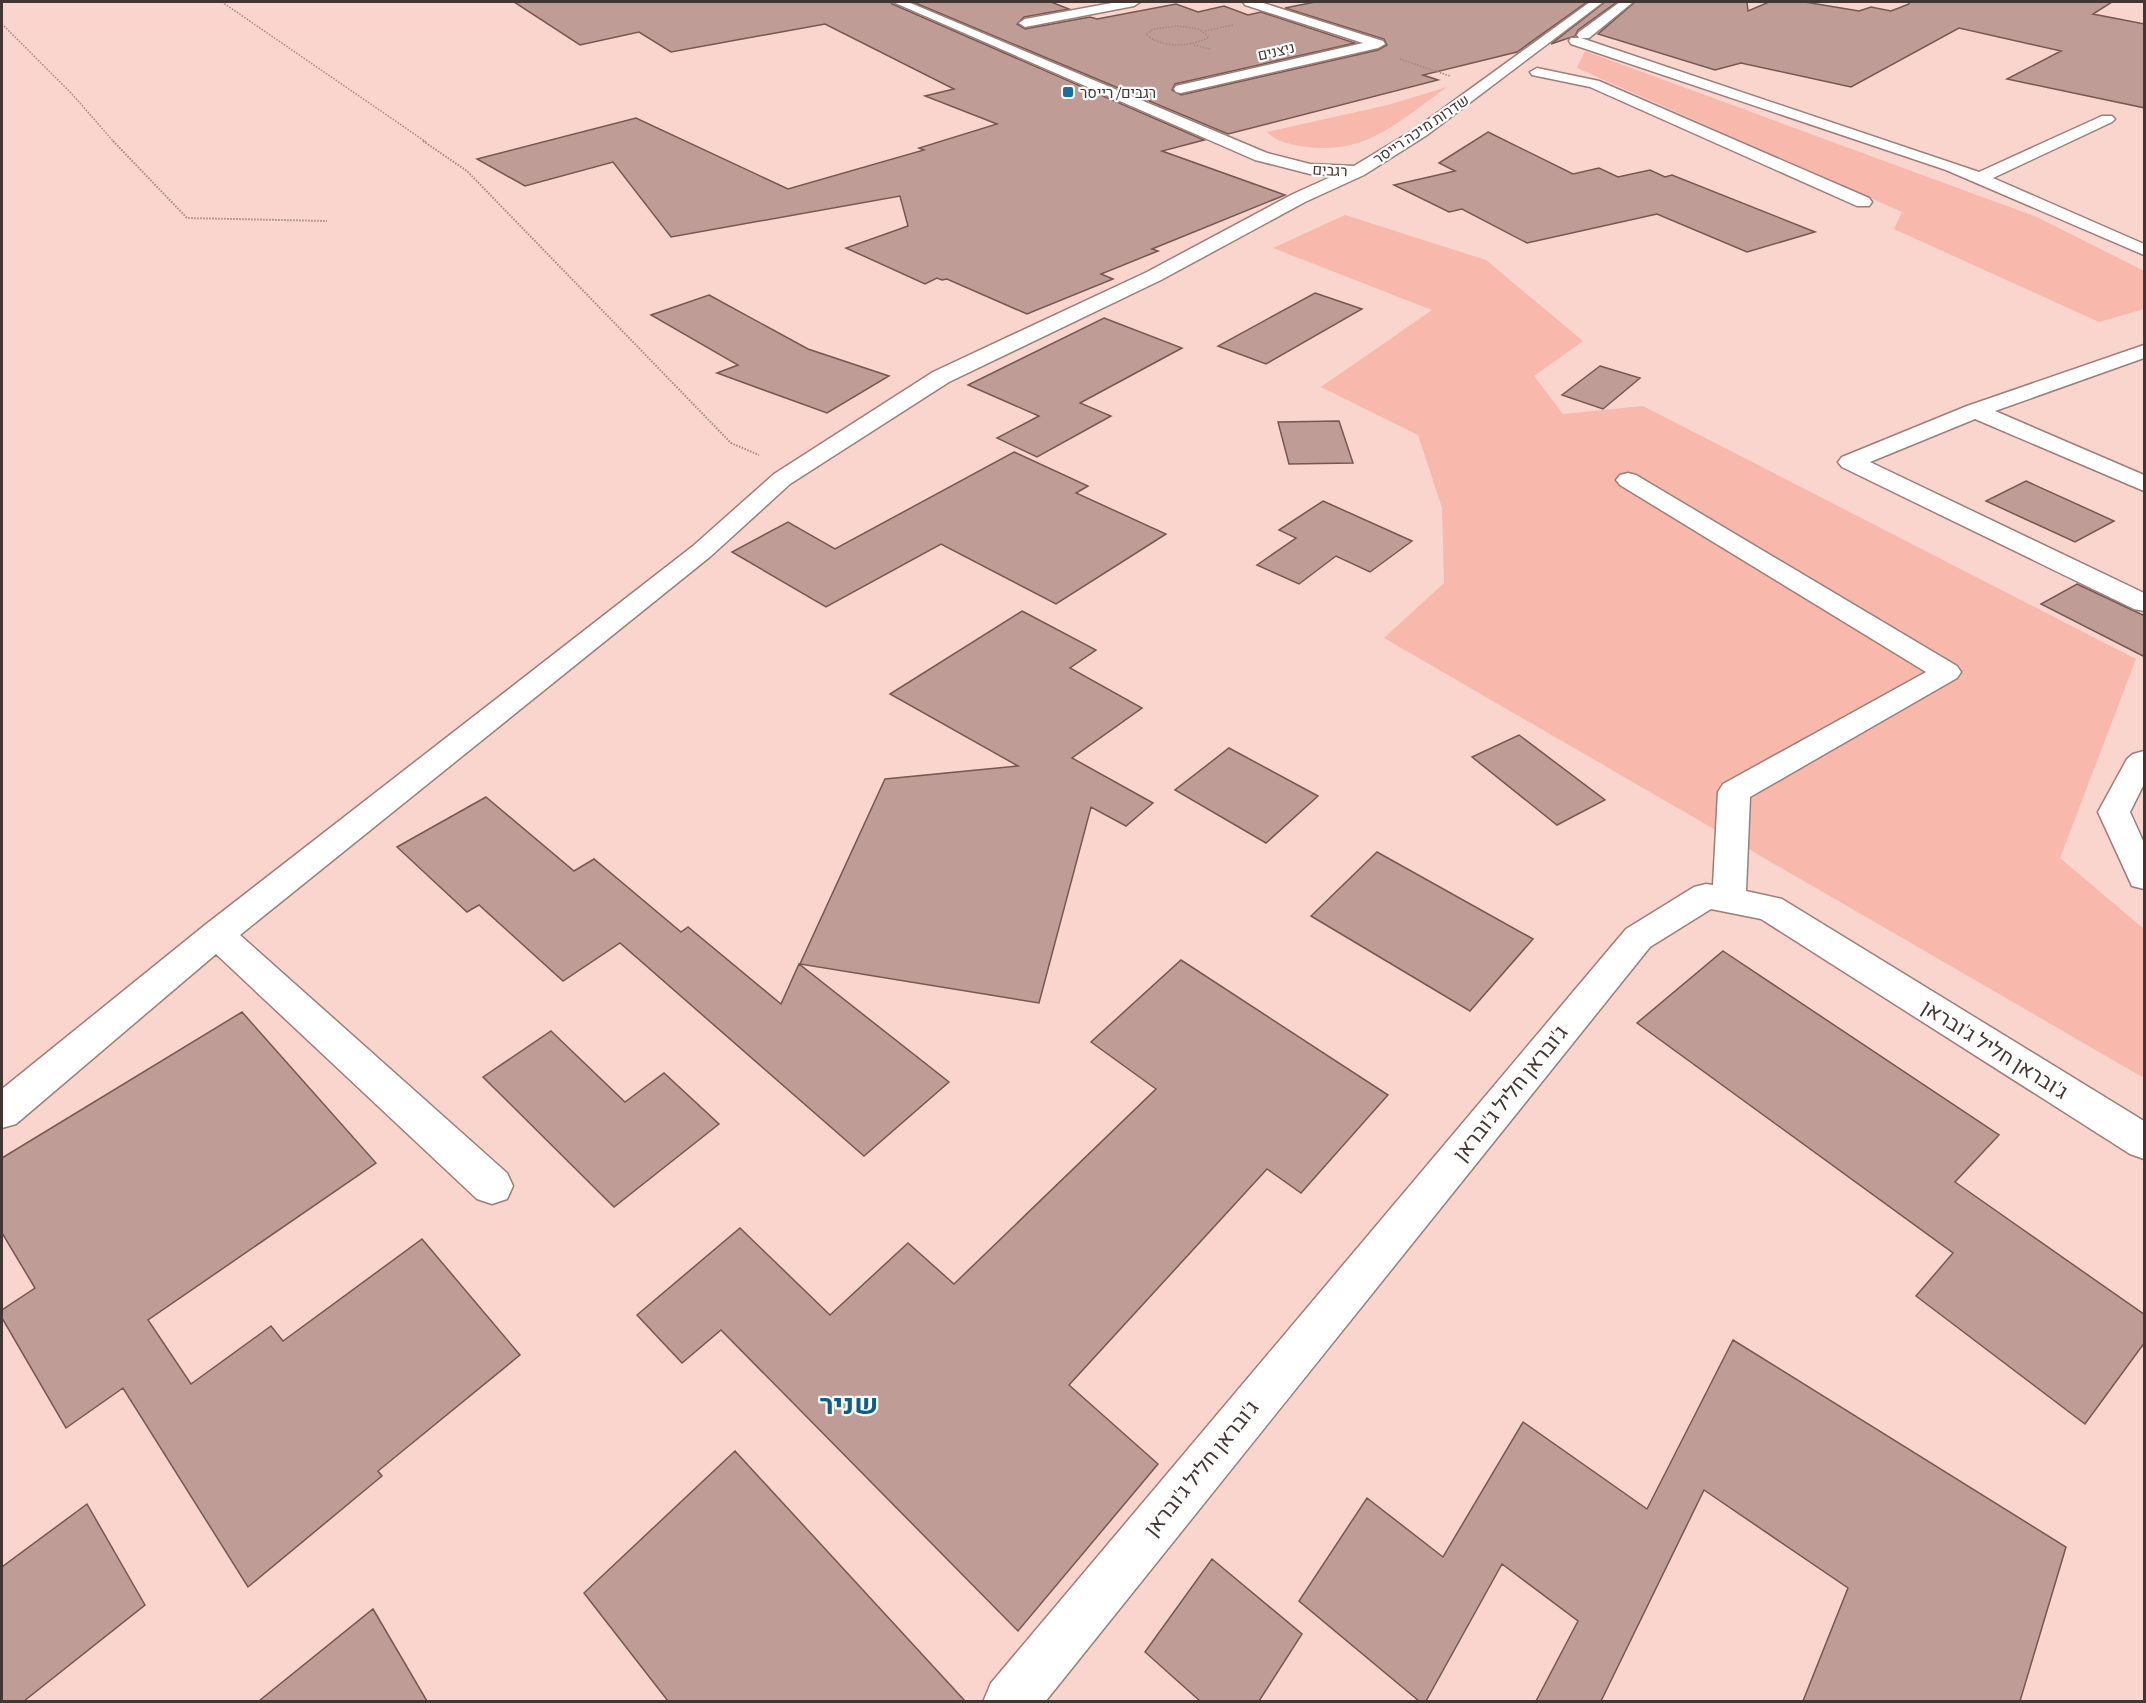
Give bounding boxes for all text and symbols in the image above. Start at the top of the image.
street label: ניצנים [1256,38,1296,64]
place label: רגבים/ רייסר [1080,83,1156,102]
marker: רגבים/ רייסר [1061,85,1075,99]
street label: שדרות מיכה רייסר [1369,90,1473,168]
street label: רגבים [1312,160,1348,180]
street label: ג'ובראן חליל ג'ובראן [1917,993,2073,1105]
street label: ג'ובראן חליל ג'ובראן [1447,1019,1573,1167]
district label: שניר [820,1385,878,1422]
street label: ג'ובראן חליל ג'ובראן [1138,1394,1264,1542]

